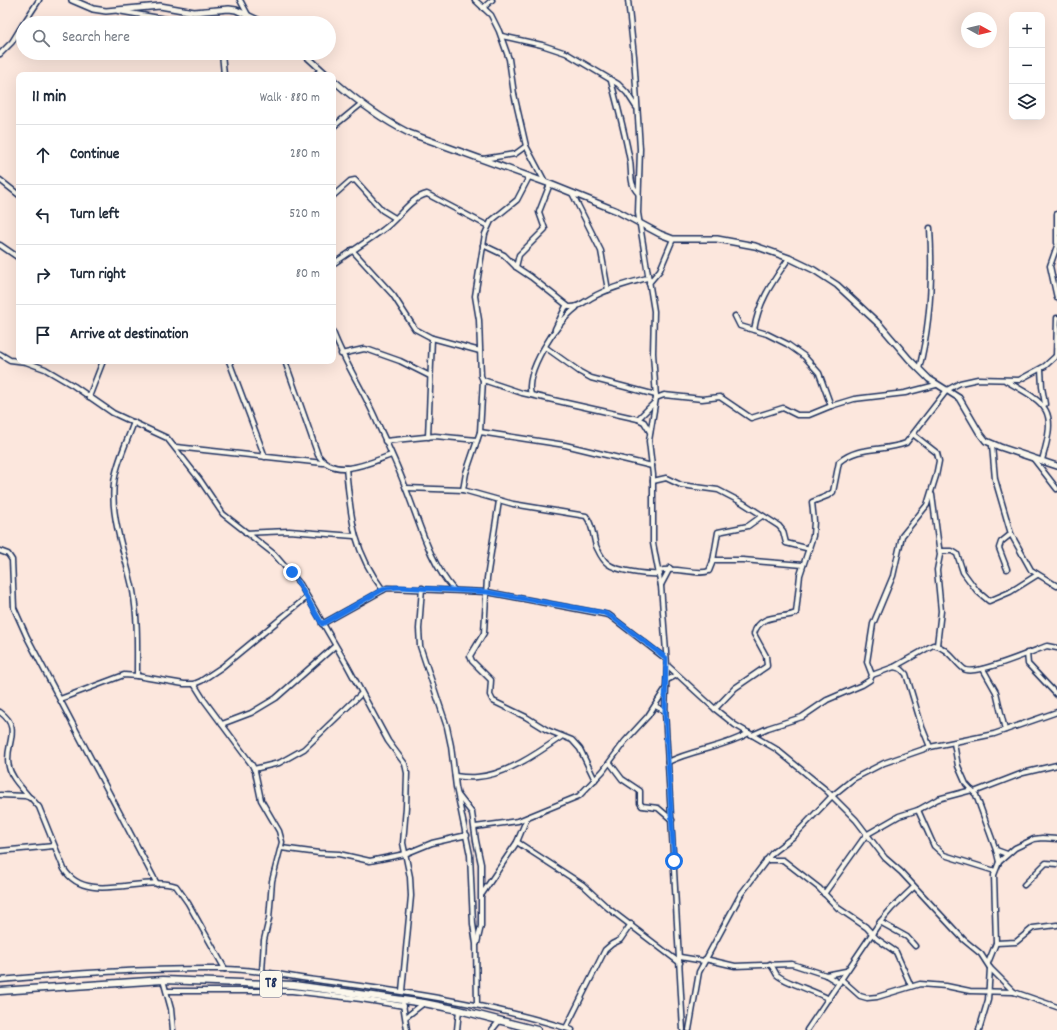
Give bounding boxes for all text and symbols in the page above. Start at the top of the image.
north arrow [961,12,997,48]
map controls [1009,12,1045,120]
button: + [1009,12,1045,48]
search box [16,16,336,60]
icon: search [30,27,52,49]
text: Search here [62,27,130,49]
button: − [1009,48,1045,84]
button: layers [1009,84,1045,120]
text: 11 min [32,86,66,110]
text: Walk · 880 m [260,89,320,108]
icon: ahead [32,144,54,166]
text: Continue [70,144,119,166]
text: 280 m [290,145,320,164]
icon: left [32,204,54,226]
text: Turn left [70,204,119,226]
text: 520 m [289,205,320,224]
icon: right [32,264,54,286]
text: Turn right [70,264,126,286]
text: 80 m [296,265,320,284]
icon: arrive [32,324,54,346]
text: Arrive at destination [70,324,188,346]
route end [283,563,301,581]
route start [665,852,683,870]
road number: T8 [260,971,282,997]

